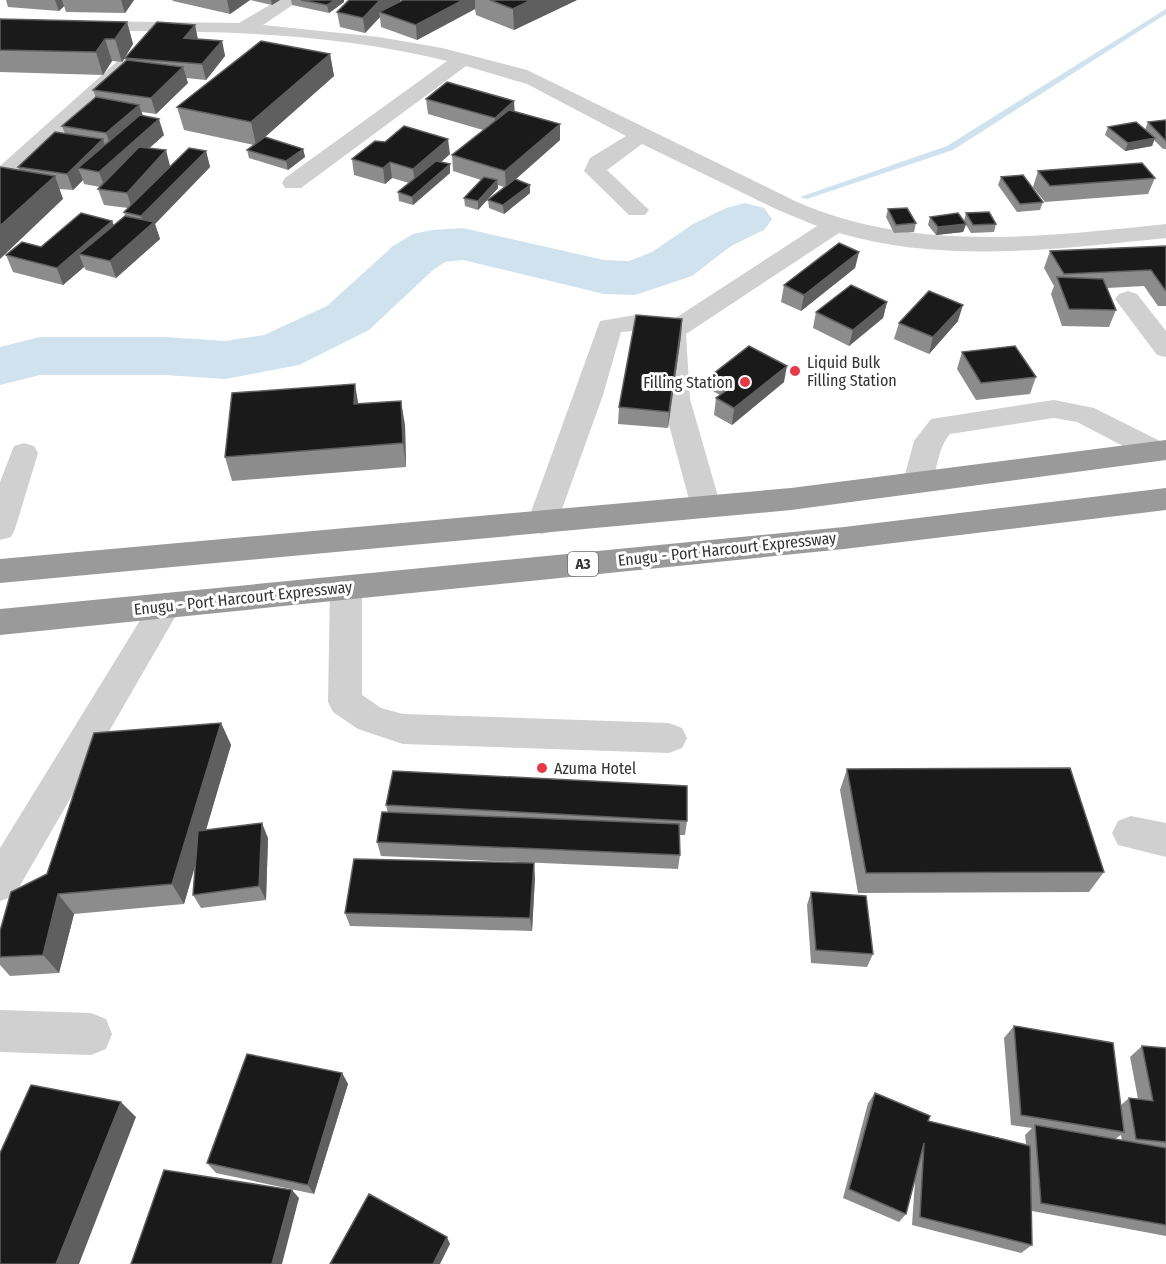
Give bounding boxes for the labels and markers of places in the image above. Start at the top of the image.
place label: Liquid Bulk Filling Station [807,353,897,390]
marker: Liquid Bulk Filling Station [788,364,802,378]
place label: Filling Station [643,373,733,392]
marker: Filling Station [738,375,752,389]
place label: Azuma Hotel [554,759,636,778]
marker: Azuma Hotel [535,761,549,775]

